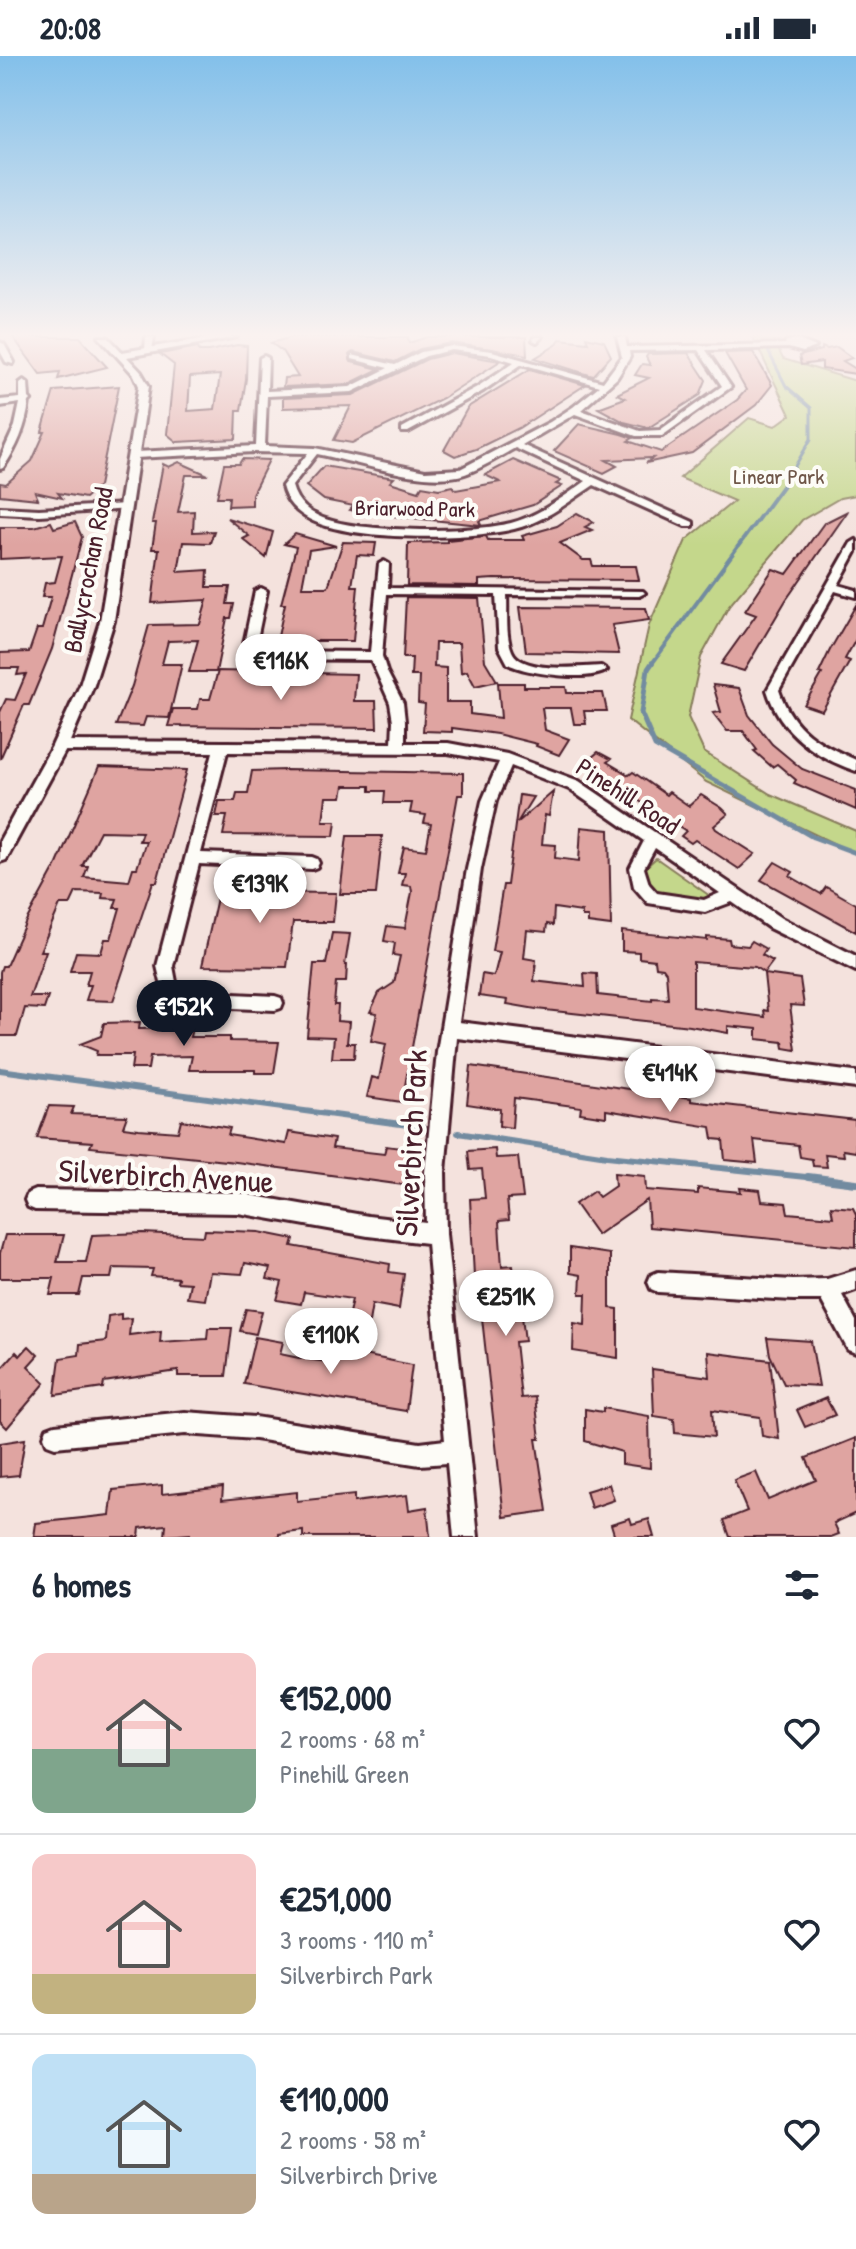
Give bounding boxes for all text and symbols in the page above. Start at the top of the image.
text: 20:08 [40,8,101,48]
park label: Linear Park [734,461,824,491]
street label: Ballycrochan Road [54,484,121,656]
street label: Briarwood Park [355,492,475,524]
pin: €116K [225,634,337,702]
text: €116K [253,642,309,677]
street label: Pinehill Road [570,749,687,842]
pin: €139K [204,857,316,925]
text: €139K [232,865,288,900]
pin: €152K [128,980,240,1048]
text: €152K [155,988,213,1023]
pin: €414K [614,1046,726,1114]
street label: Silverbirch Park [384,1048,437,1238]
text: €414K [642,1054,698,1089]
street label: Silverbirch Avenue [57,1148,275,1203]
pin: €251K [450,1270,562,1338]
text: €251K [477,1278,535,1313]
pin: €110K [275,1308,387,1376]
text: €110K [303,1316,359,1351]
text: 6 homes [32,1562,131,1608]
icon: filters [780,1563,824,1607]
text: €152,000 [280,1675,392,1721]
icon: home [96,1685,192,1781]
icon: heart [780,1711,824,1755]
text: 2 rooms · 68 m² [280,1721,425,1756]
text: Pinehill Green [280,1756,409,1791]
text: €251,000 [280,1876,392,1922]
icon: home [96,1886,192,1982]
icon: heart [780,1912,824,1956]
text: 3 rooms · 110 m² [280,1922,434,1957]
text: Silverbirch Park [280,1957,432,1992]
text: €110,000 [280,2076,389,2122]
icon: home [96,2086,192,2182]
icon: heart [780,2112,824,2156]
text: 2 rooms · 58 m² [280,2122,426,2157]
text: Silverbirch Drive [280,2157,438,2192]

